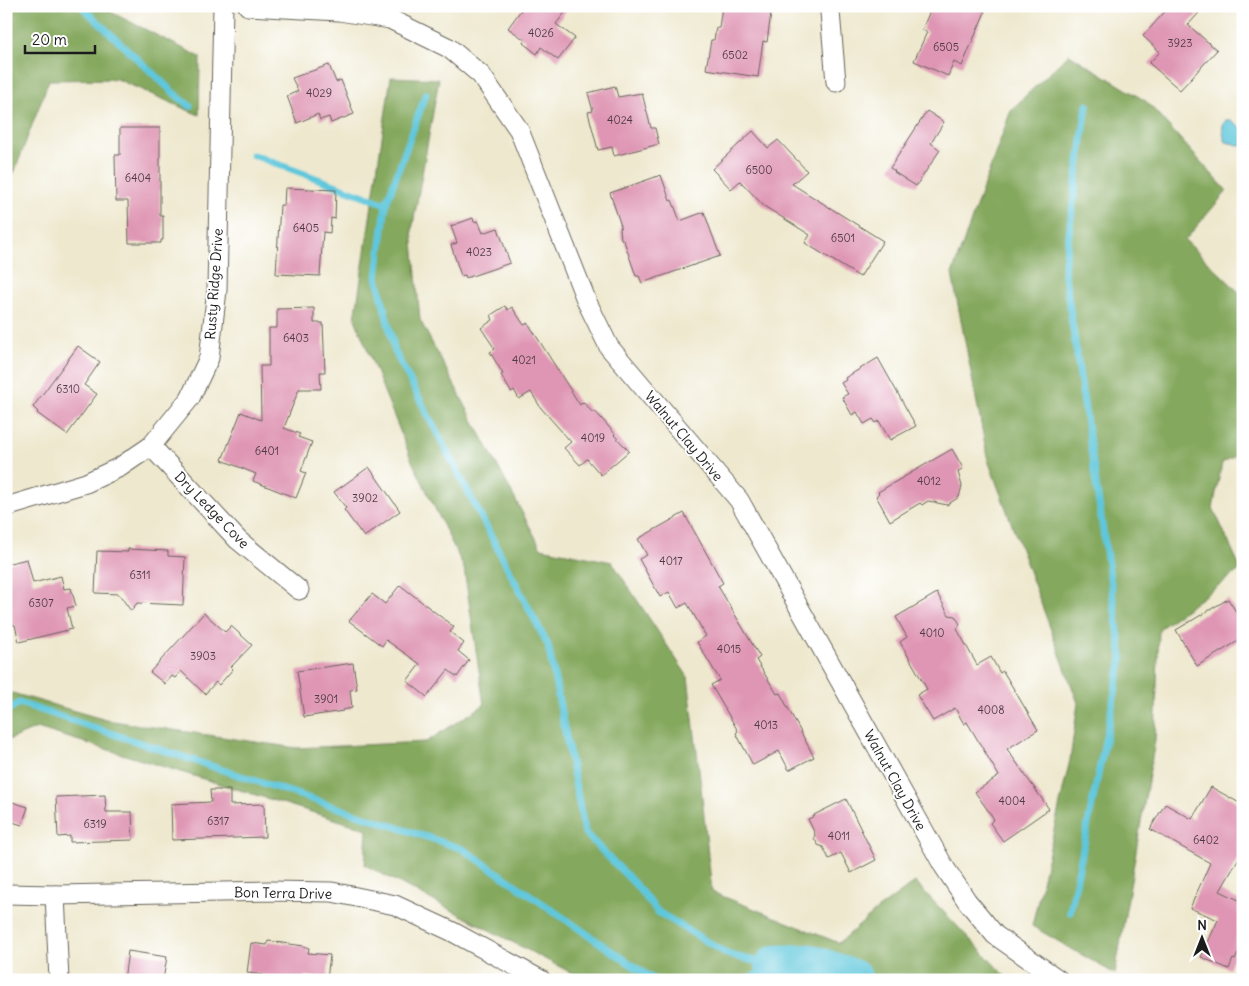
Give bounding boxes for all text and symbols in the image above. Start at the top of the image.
scale bar [25,22,95,54]
house number: 4026 [528,26,554,40]
text: 20 m [32,30,67,49]
house number: 3923 [1168,36,1192,50]
house number: 6505 [933,40,959,54]
house number: 6502 [722,48,748,62]
house number: 4029 [306,86,332,100]
house number: 4024 [607,113,633,127]
house number: 6500 [745,163,773,177]
house number: 6404 [125,171,151,185]
house number: 6405 [293,221,319,235]
street label: Rusty Ridge Drive [201,228,227,340]
house number: 6501 [831,231,855,245]
house number: 4023 [466,245,492,259]
house number: 6403 [283,331,309,345]
house number: 4021 [512,353,536,367]
house number: 6310 [56,382,80,396]
street label: Walnut Clay Drive [641,387,727,485]
house number: 4019 [581,431,605,445]
house number: 6401 [255,444,279,458]
street label: Dry Ledge Cove [171,468,253,552]
house number: 4012 [917,474,941,488]
house number: 3902 [352,491,378,505]
house number: 4017 [659,554,683,568]
house number: 6311 [129,568,151,582]
house number: 6307 [28,596,54,610]
house number: 4010 [919,626,945,640]
house number: 4015 [717,642,741,656]
house number: 3903 [190,649,216,663]
house number: 3901 [314,692,338,706]
house number: 4008 [977,703,1005,717]
house number: 4013 [754,718,778,732]
street label: Walnut Clay Drive [860,727,930,833]
house number: 4004 [998,794,1026,808]
house number: 6317 [207,814,230,828]
house number: 6319 [83,817,107,831]
house number: 4011 [828,829,850,843]
house number: 6402 [1193,833,1219,847]
street label: Bon Terra Drive [234,883,332,903]
north arrow [1176,914,1226,964]
text: N [1197,916,1207,934]

